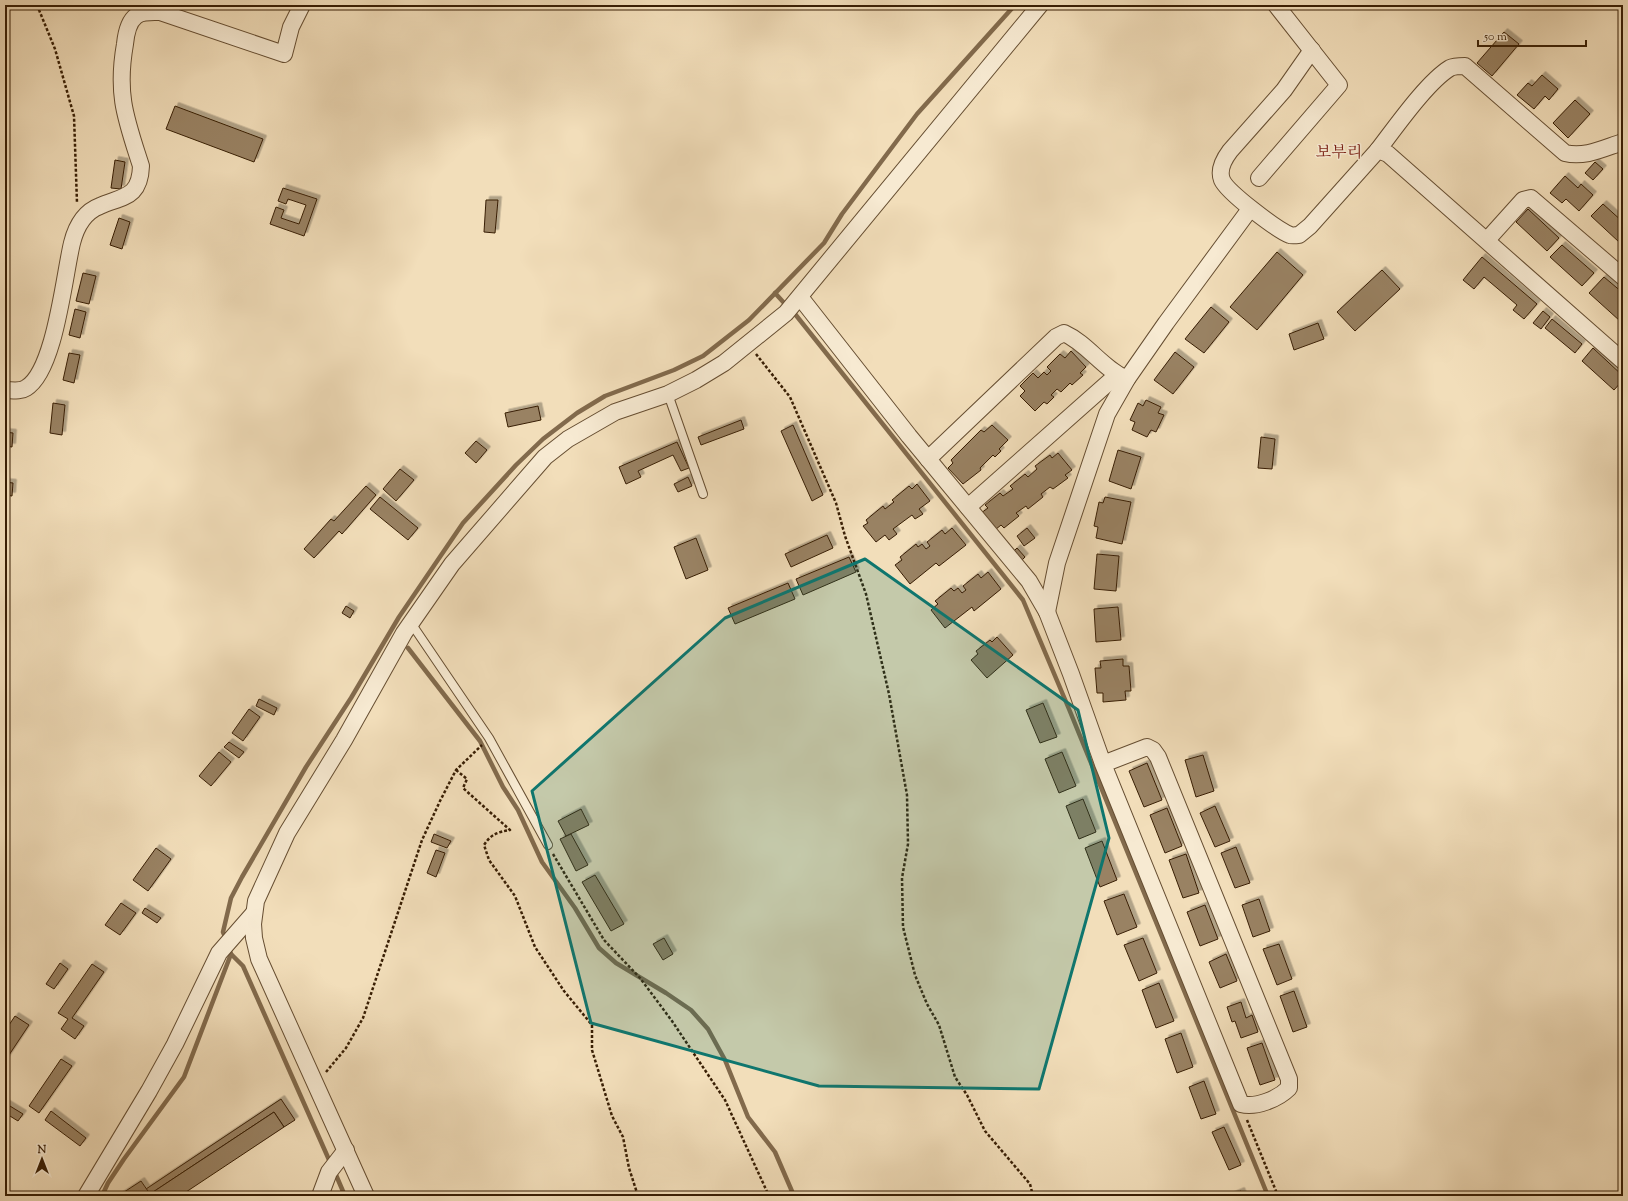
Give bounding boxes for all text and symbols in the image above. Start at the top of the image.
scale bar [1478,22,1586,48]
text: 50 m [1483,28,1507,46]
district label: 보부리 [1316,142,1362,165]
north arrow [22,1139,62,1179]
text: N [37,1142,47,1158]

